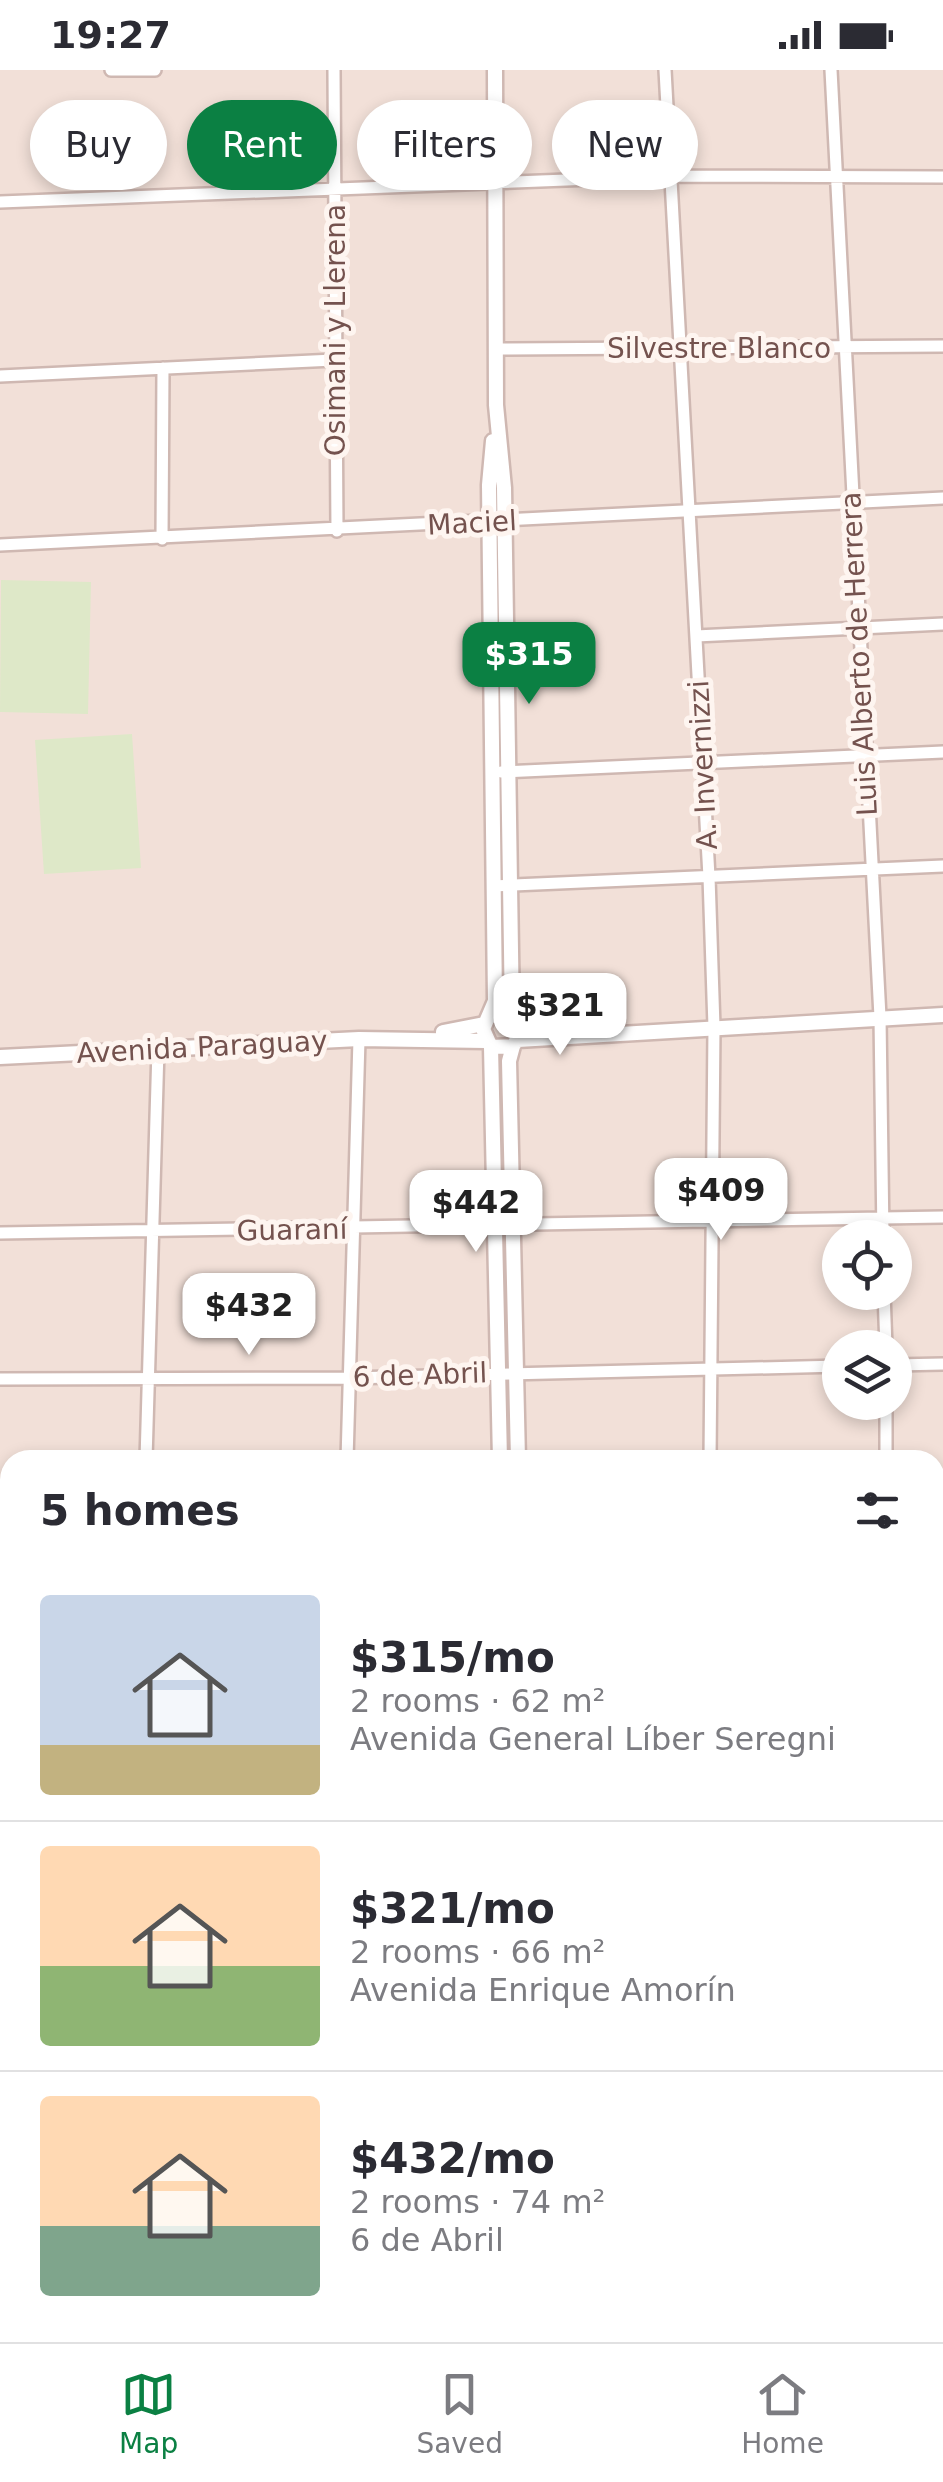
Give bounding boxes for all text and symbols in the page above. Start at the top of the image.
text: 19:27 [50,13,171,57]
chip: Buy [30,100,167,190]
chip: Rent [187,100,337,190]
chip: Filters [357,100,532,190]
chip: New [552,100,698,190]
street label: Osimani y Llerena [319,204,352,456]
street label: Silvestre Blanco [607,332,831,365]
street label: Luis Alberto de Herrera [834,491,884,817]
street label: Maciel [426,504,518,542]
pin: $315 [470,622,588,707]
text: $315 [484,635,574,673]
street label: A. Invernizzi [682,679,724,851]
pin: $321 [501,973,619,1058]
text: $321 [515,986,605,1024]
street label: Avenida Paraguay [76,1024,328,1070]
pin: $409 [662,1158,780,1243]
pin: $442 [417,1170,535,1255]
text: $409 [676,1171,766,1209]
text: $442 [431,1183,521,1221]
street label: Guaraní [236,1213,349,1247]
map controls [822,1220,912,1420]
button: locate [822,1220,912,1310]
pin: $432 [190,1273,308,1358]
text: $432 [204,1286,294,1324]
button: layers [822,1330,912,1420]
street label: 6 de Abril [352,1356,488,1394]
icon: filters [850,1483,905,1538]
text: 5 homes [40,1486,240,1535]
text: $315/mo [350,1633,555,1682]
icon: home [120,1635,240,1755]
text: 2 rooms · 62 m² [350,1682,605,1720]
text: Avenida General Líber Seregni [350,1720,836,1758]
text: $321/mo [350,1884,555,1933]
icon: home [120,1886,240,2006]
text: 2 rooms · 66 m² [350,1933,605,1971]
text: Avenida Enrique Amorín [350,1971,736,2009]
text: $432/mo [350,2134,555,2183]
icon: home [120,2136,240,2256]
text: 2 rooms · 74 m² [350,2183,605,2221]
text: 6 de Abril [350,2221,504,2259]
tab: Map [119,2367,178,2460]
tab: Saved [416,2367,503,2460]
tab: Home [741,2367,824,2460]

